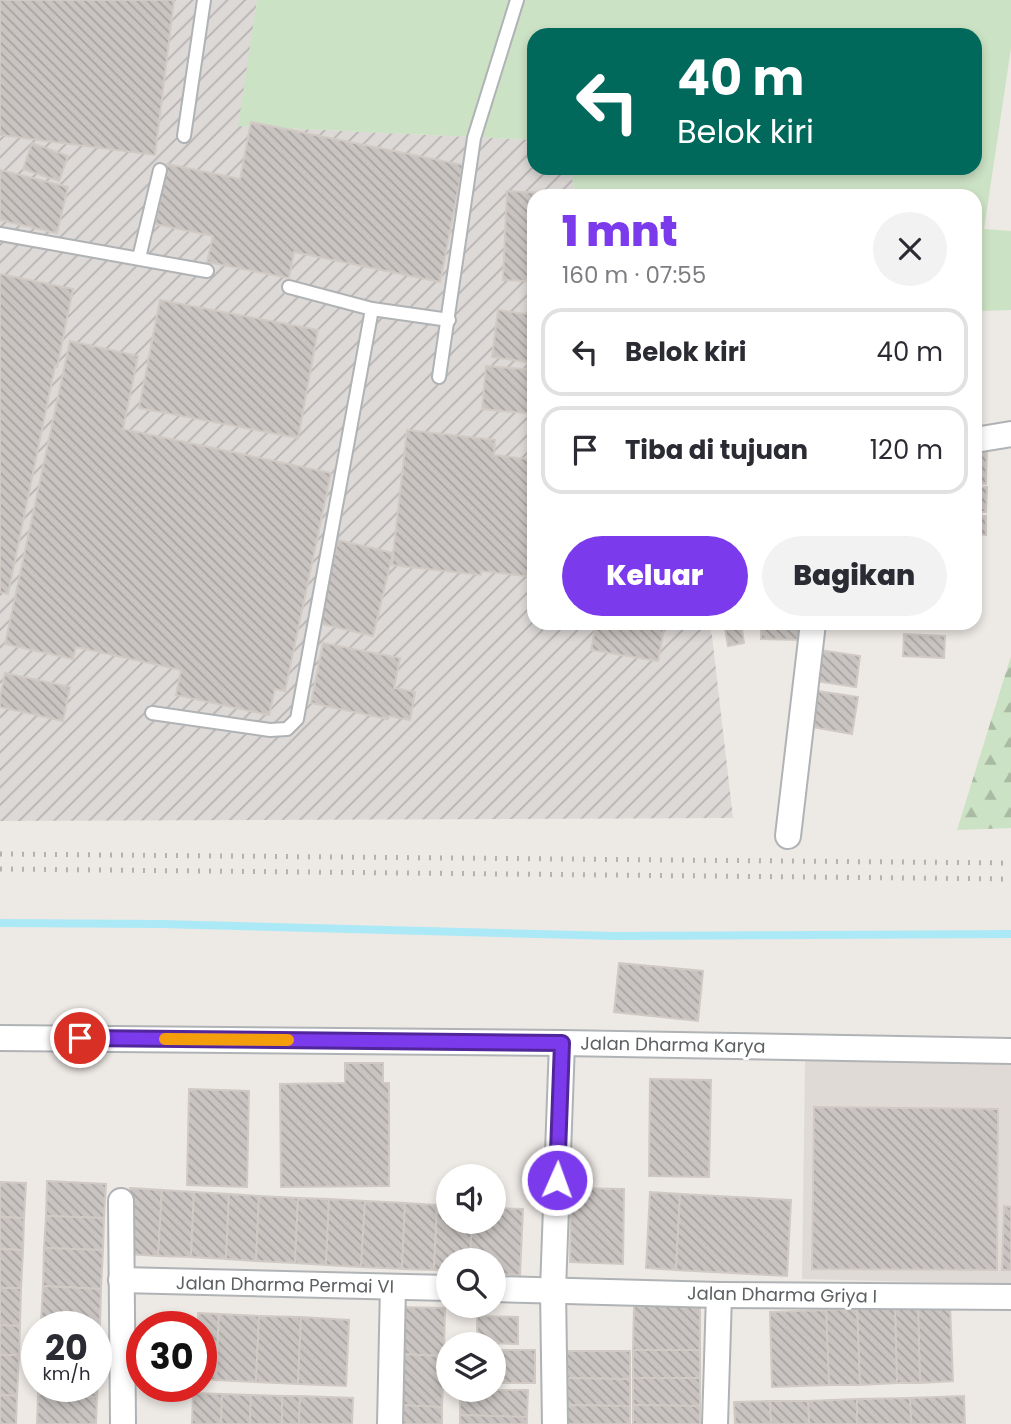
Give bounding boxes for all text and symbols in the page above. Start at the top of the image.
text: 40 m [677,44,804,112]
icon: left [562,56,653,147]
text: Belok kiri [677,109,814,154]
text: 1 mnt [562,202,678,261]
button: close [873,212,947,286]
text: 160 m · 07:55 [562,259,706,291]
icon: left [566,333,604,371]
text: Belok kiri [625,334,747,370]
text: 40 m [877,334,943,370]
icon: arrive [566,431,604,469]
text: Tiba di tujuan [625,432,808,468]
text: 120 m [870,432,943,468]
button: Keluar [562,536,748,616]
button: Bagikan [762,536,947,616]
pin [50,1008,110,1068]
icon: arrive [61,1019,99,1057]
street label: Jalan Dharma Karya [580,1030,766,1059]
position arrow [520,1143,594,1217]
map controls [436,1164,506,1402]
button: sound [436,1164,506,1234]
button: search [436,1248,506,1318]
street label: Jalan Dharma Permai VI [176,1270,394,1299]
street label: Jalan Dharma Griya I [687,1280,877,1309]
speed limit sign: 30 [126,1311,217,1402]
text: 20 [45,1323,88,1372]
button: layers [436,1332,506,1402]
text: km/h [43,1361,90,1386]

